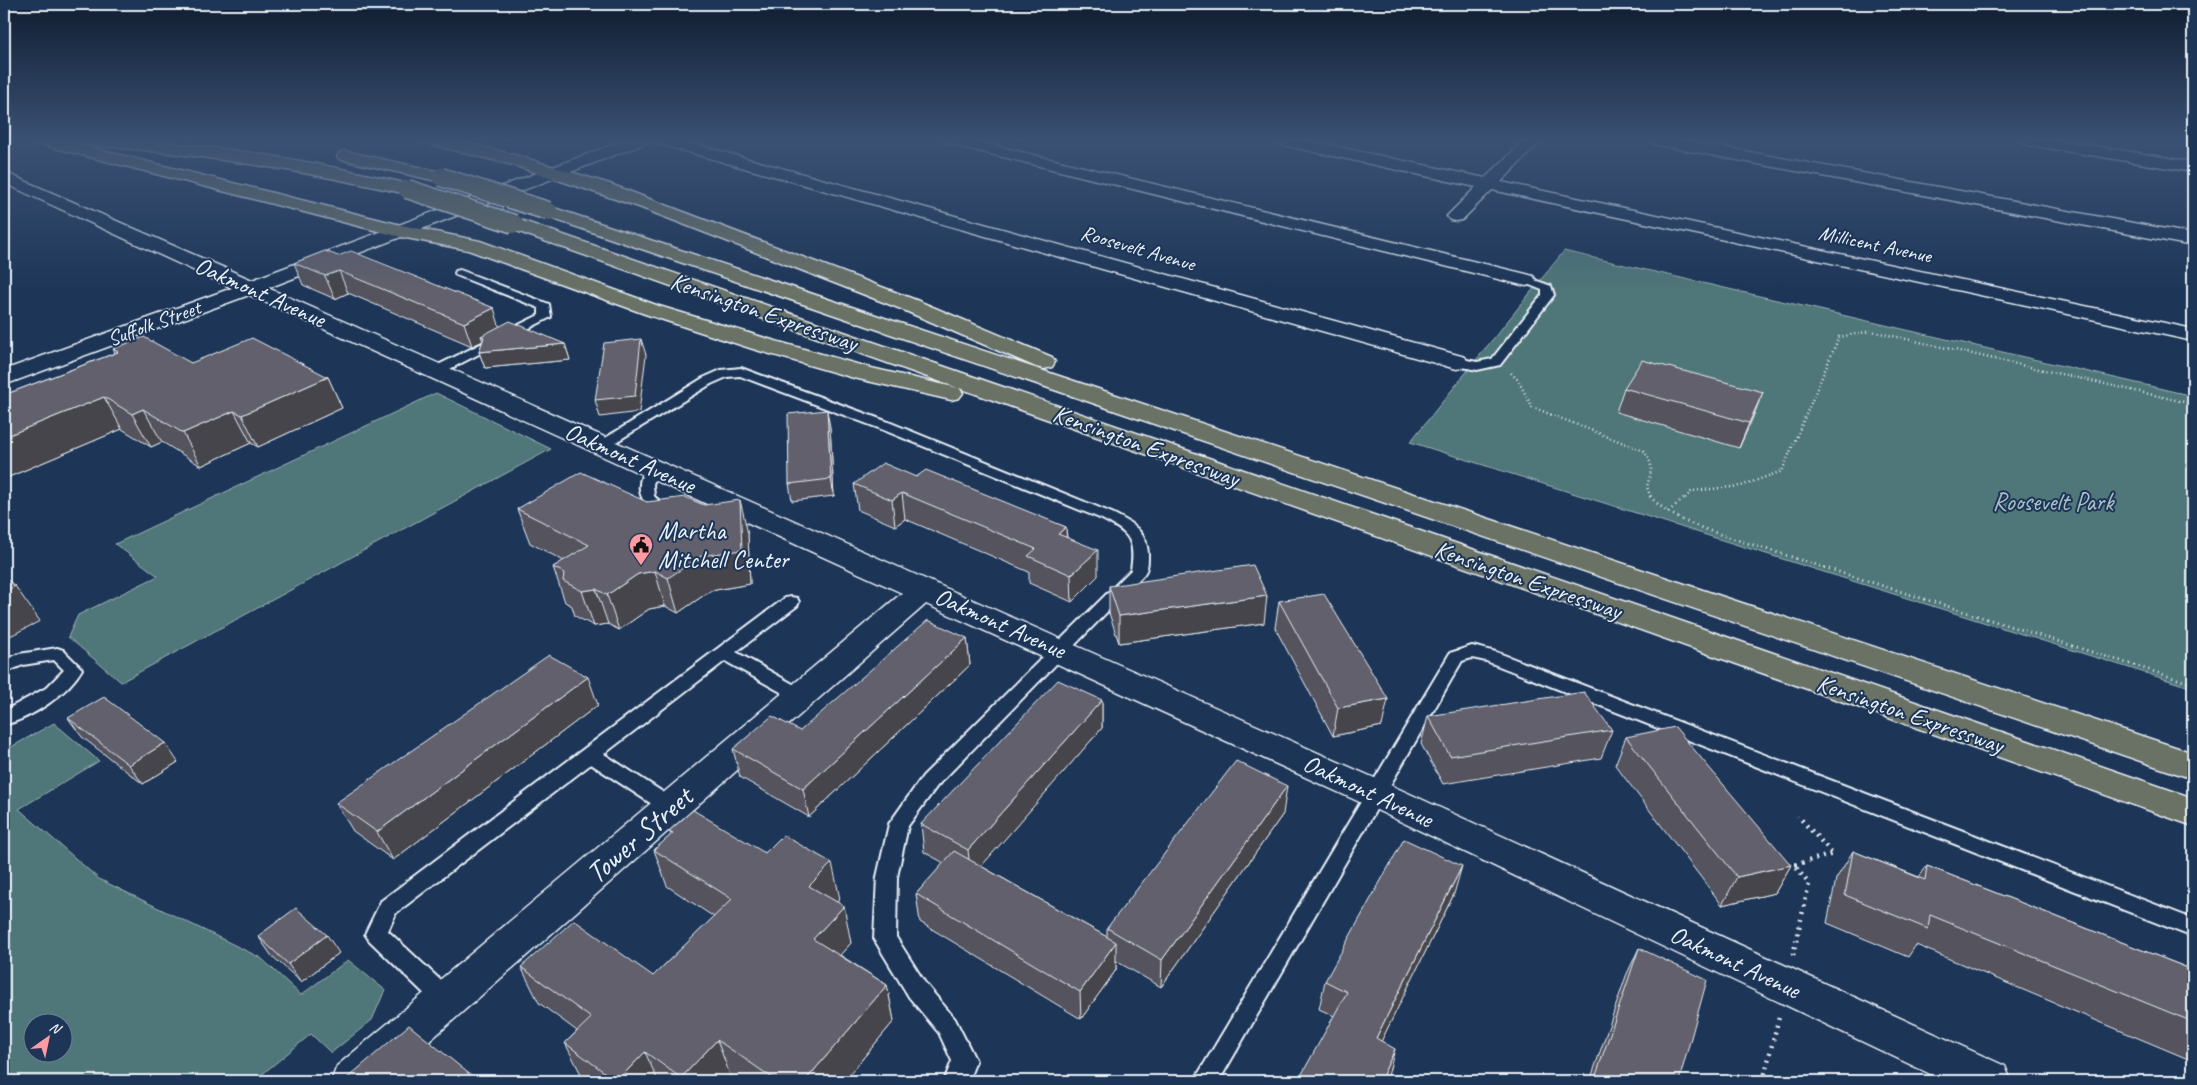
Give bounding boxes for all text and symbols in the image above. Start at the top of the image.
street label: Roosevelt Avenue [1078,219,1200,277]
street label: Millicent Avenue [1816,219,1935,269]
street label: Oakmont Avenue [190,249,332,336]
street label: Kensington Expressway [666,265,864,360]
street label: Suffolk Street [104,293,206,352]
street label: Kensington Expressway [1049,397,1246,495]
street label: Oakmont Avenue [560,415,702,502]
park label: Roosevelt Park [1993,486,2115,518]
place label: Martha Mitchell Center [658,515,791,576]
public building icon: Martha Mitchell Center [628,532,654,566]
street label: Kensington Expressway [1430,533,1628,628]
street label: Oakmont Avenue [930,580,1072,667]
street label: Kensington Expressway [1812,667,2010,762]
street label: Oakmont Avenue [1298,747,1440,836]
street label: Tower Street [578,776,703,892]
street label: Oakmont Avenue [1665,918,1807,1007]
north arrow [22,1012,72,1062]
text: N [47,1018,65,1038]

